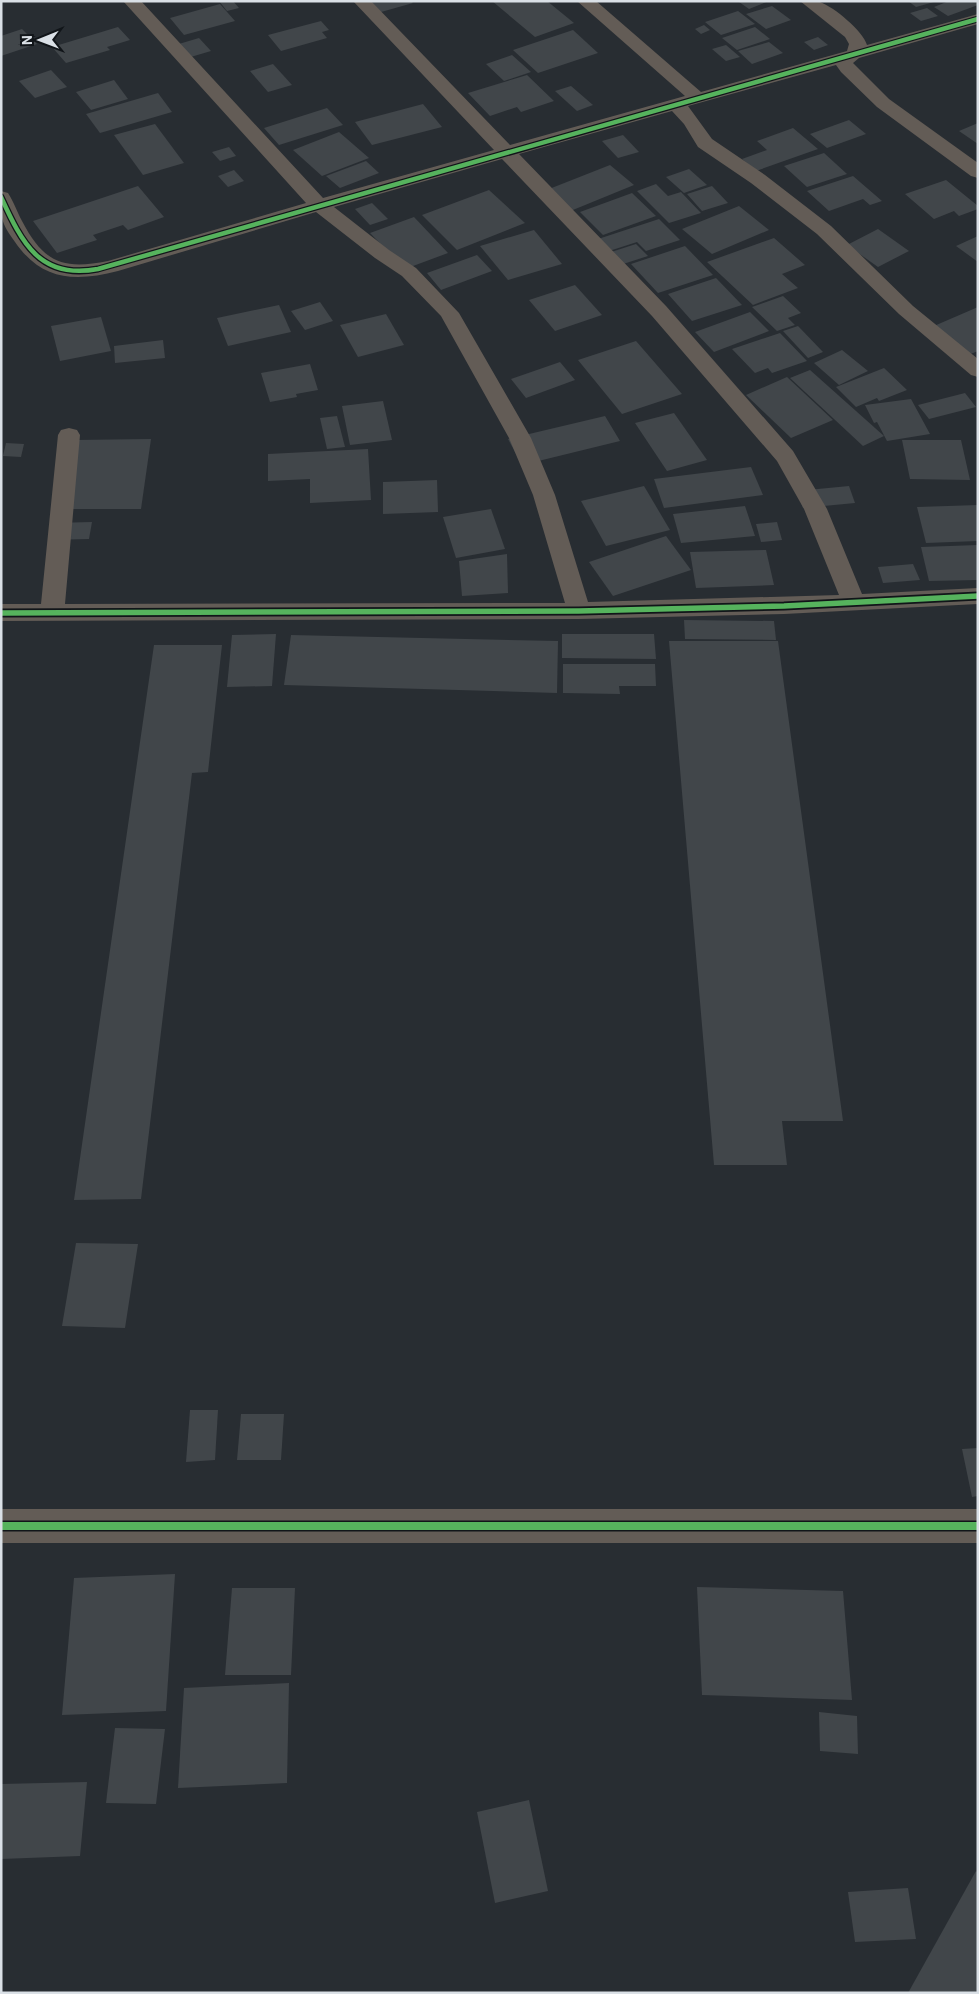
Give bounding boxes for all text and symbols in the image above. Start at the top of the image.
north arrow [15,15,65,65]
text: N [19,35,35,45]

